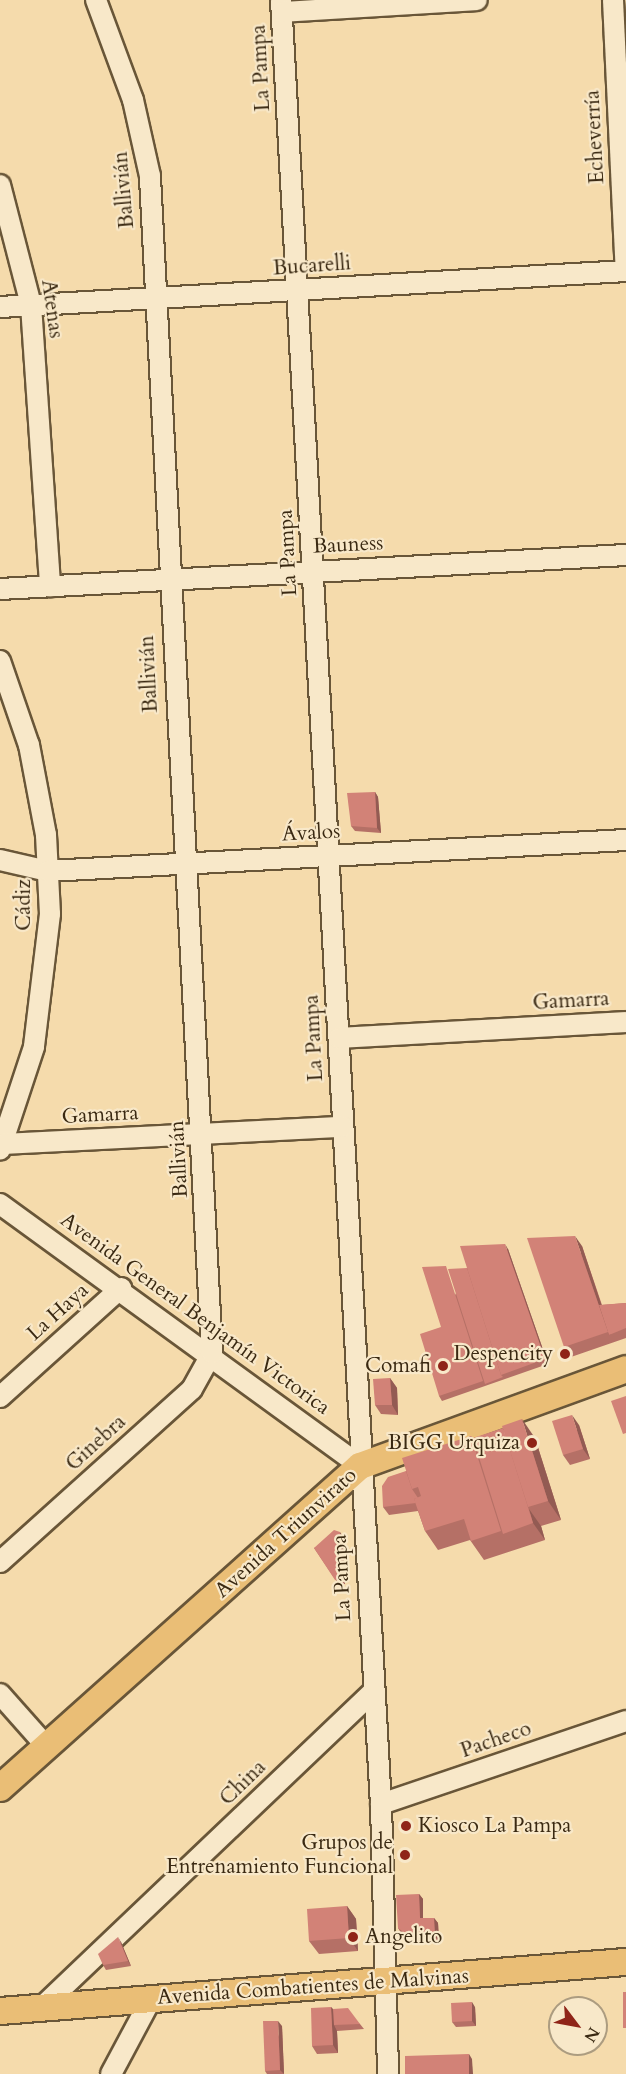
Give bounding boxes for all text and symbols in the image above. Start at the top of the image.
street label: La Pampa [246,24,276,112]
street label: Echeverría [580,89,610,185]
street label: Ballivián [108,150,140,230]
street label: Bucarelli [272,251,352,281]
street label: Atenas [35,278,69,340]
street label: La Pampa [273,509,303,597]
street label: Bauness [312,531,384,559]
street label: Ballivián [134,635,164,713]
street label: Ávalos [281,819,341,847]
street label: Cádiz [11,879,37,931]
street label: Gamarra [532,986,610,1016]
street label: La Pampa [299,994,329,1082]
street label: Gamarra [61,1100,139,1130]
street label: Ballivián [164,1120,194,1198]
street label: Avenida General Benjamín Victorica [55,1208,335,1420]
street label: La Haya [22,1278,94,1346]
place label: Despencity [454,1341,553,1367]
marker: Despencity [558,1347,572,1361]
place label: Comafi [365,1353,431,1379]
marker: Comafi [436,1359,450,1373]
street label: Ginebra [61,1410,131,1476]
place label: BIGG Urquiza [388,1430,520,1456]
marker: BIGG Urquiza [525,1436,539,1450]
street label: Avenida Triunvirato [210,1463,362,1603]
street label: La Pampa [327,1534,357,1622]
street label: Pacheco [457,1716,535,1764]
street label: China [215,1755,271,1811]
place label: Kiosco La Pampa [418,1813,571,1839]
marker: Kiosco La Pampa [399,1819,413,1833]
place label: Grupos de Entrenamiento Funcional [166,1830,393,1880]
marker: Grupos de Entrenamiento Funcional [398,1848,412,1862]
place label: Angelito [365,1924,442,1950]
marker: Angelito [346,1930,360,1944]
street label: Avenida Combatientes de Malvinas [156,1964,470,2010]
north arrow [548,1996,608,2056]
text: N [579,2023,605,2046]

